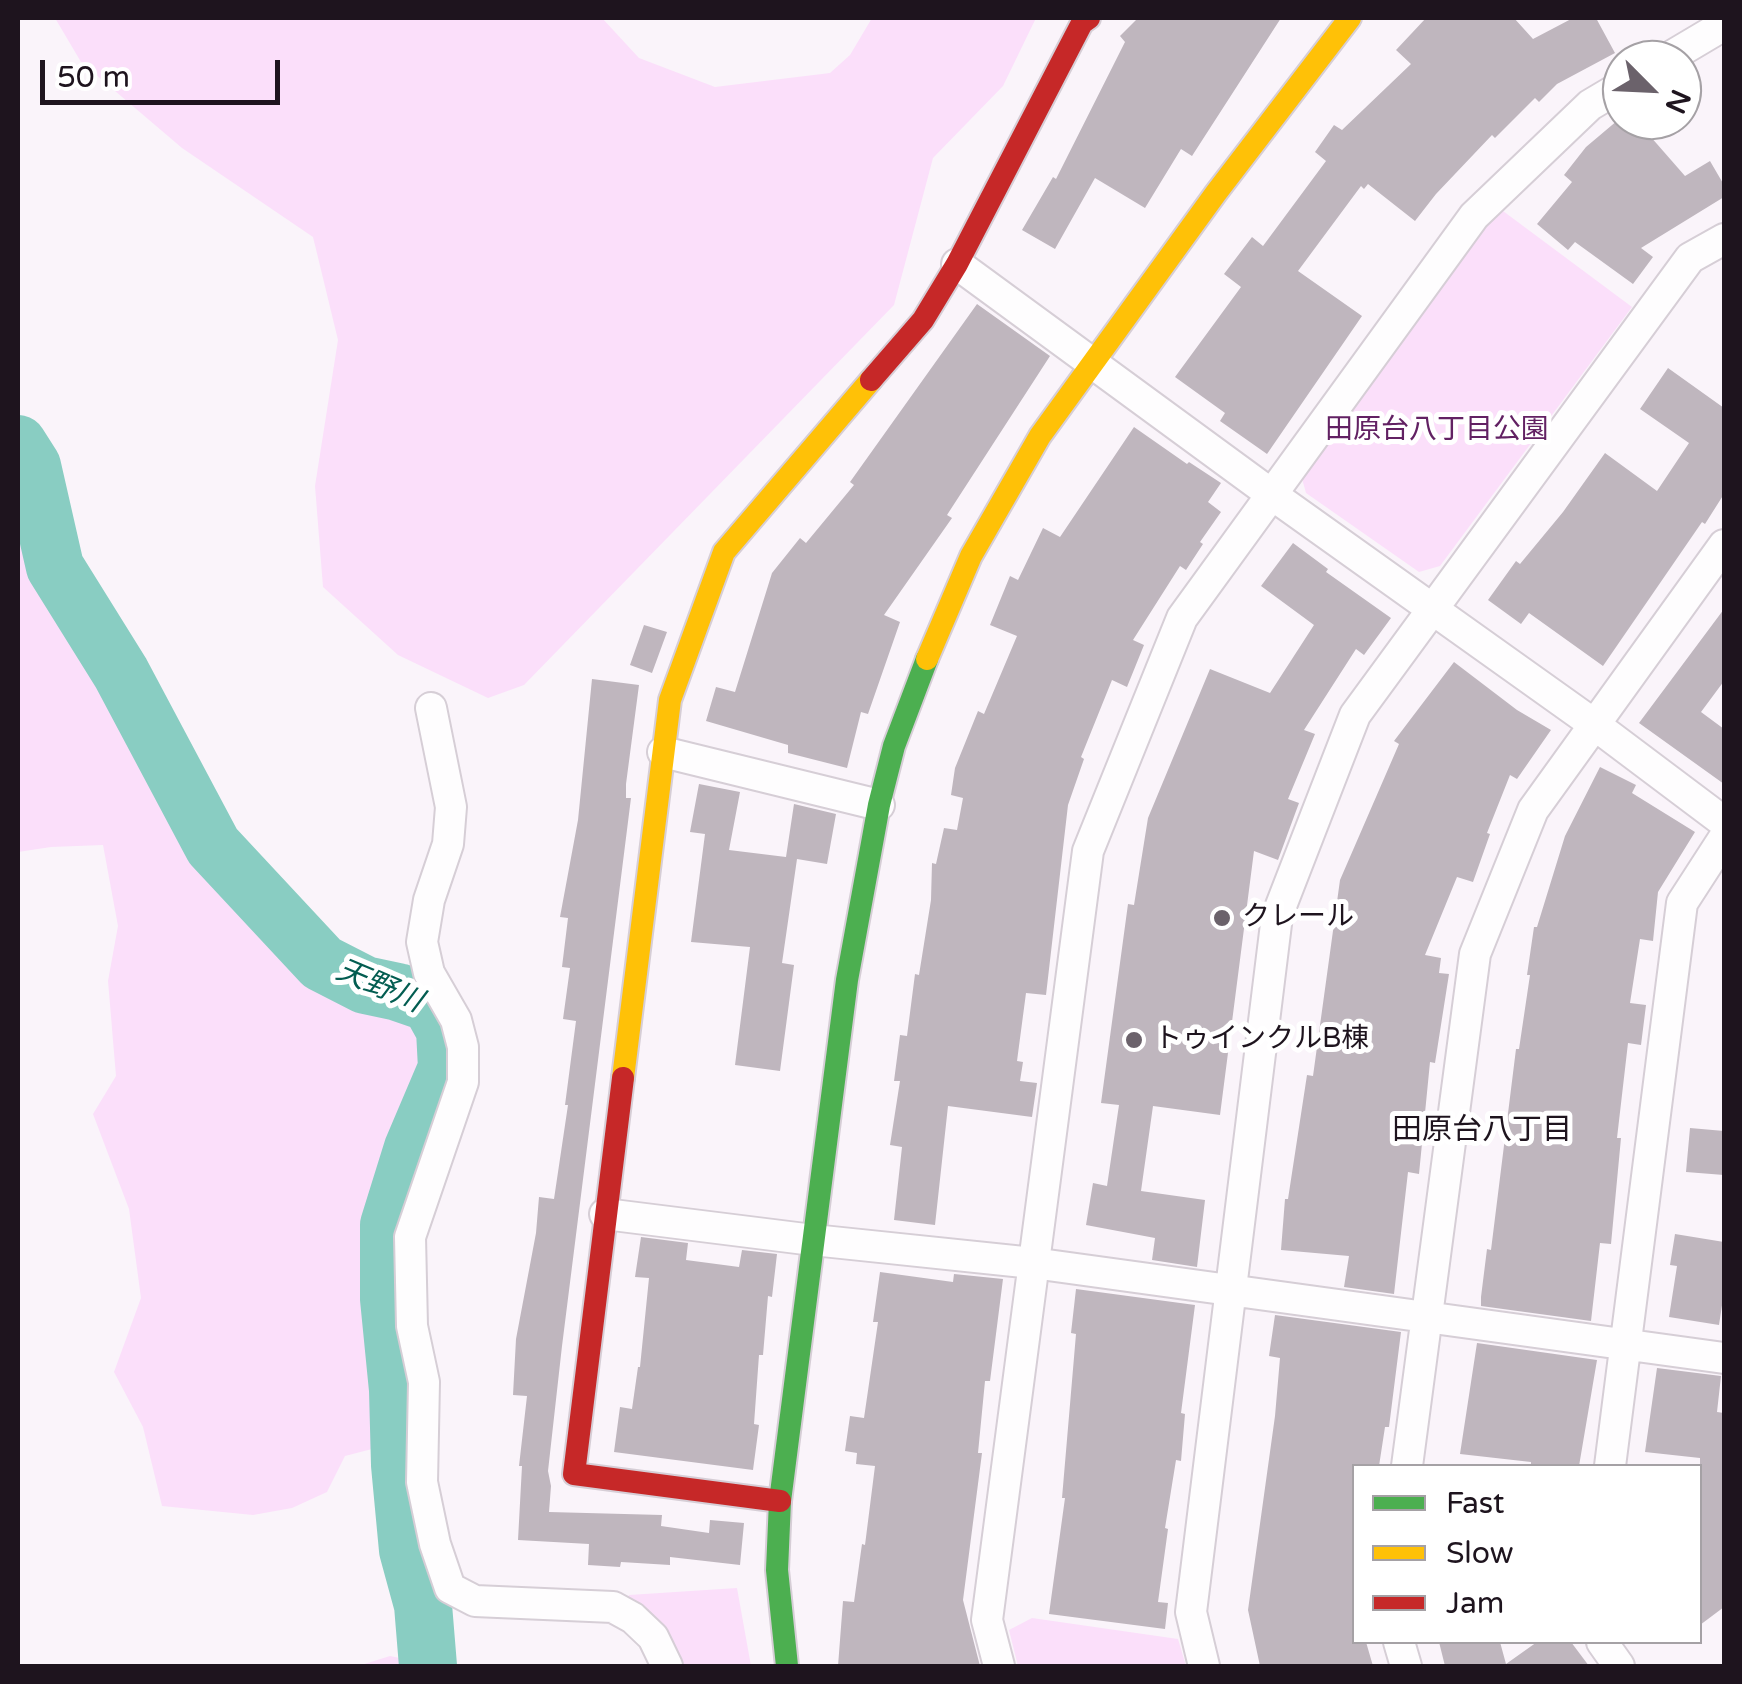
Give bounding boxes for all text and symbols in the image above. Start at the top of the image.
scale bar [45,40,285,102]
north arrow [1602,40,1702,140]
text: 50 m [57,59,130,96]
text: N [1657,84,1698,119]
park label: 田原台八丁目公園 [1325,414,1549,448]
place label: クレール [1242,901,1354,935]
marker: クレール [1211,907,1233,929]
water label: 天野川 [331,953,427,1021]
place label: トゥインクルB棟 [1154,1023,1369,1057]
marker: トゥインクルB棟 [1123,1029,1145,1051]
district label: 田原台八丁目 [1392,1113,1572,1149]
legend [1352,1464,1702,1644]
text: Fast [1446,1485,1505,1522]
text: Slow [1446,1535,1514,1572]
text: Jam [1446,1585,1504,1622]

